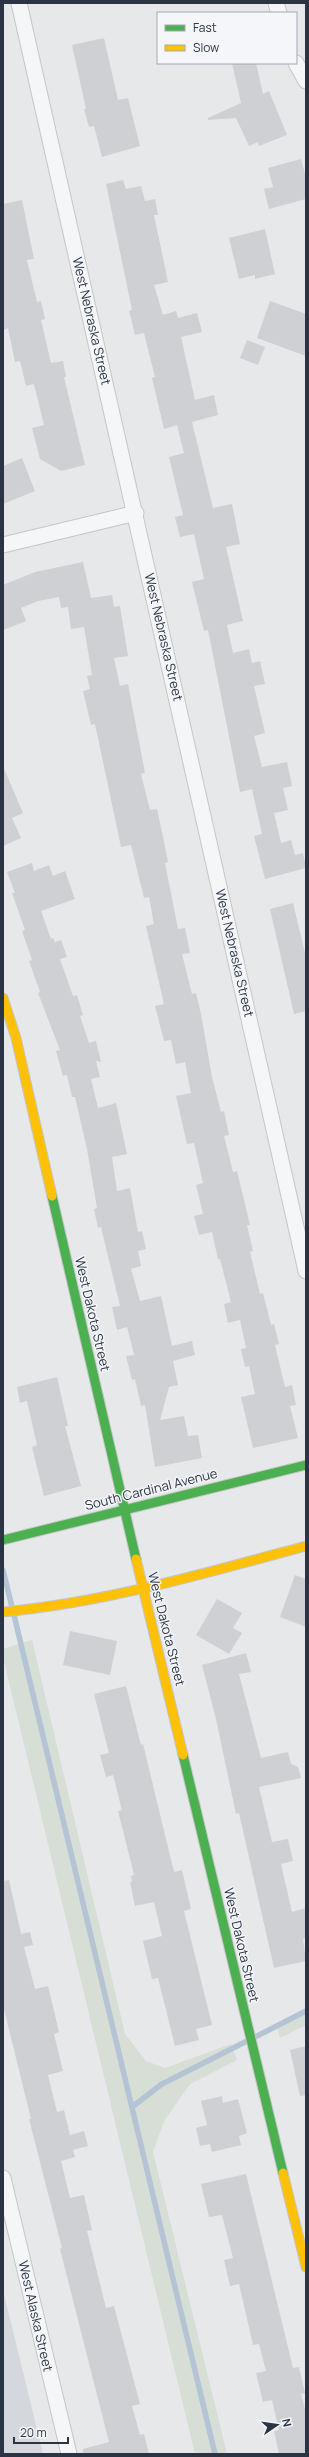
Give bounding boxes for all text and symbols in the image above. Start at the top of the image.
legend [157,12,297,64]
text: Fast [193,19,217,36]
text: Slow [193,39,219,56]
street label: West Nebraska Street [69,255,115,387]
street label: West Nebraska Street [141,571,187,703]
street label: West Nebraska Street [212,887,258,1019]
street label: West Dakota Street [71,1255,115,1373]
street label: South Cardinal Avenue [83,1464,219,1514]
street label: West Dakota Street [144,1570,190,1688]
street label: West Dakota Street [220,1886,264,2004]
street label: West Alaska Street [14,2259,58,2373]
north arrow [257,2405,297,2445]
text: N [279,2417,295,2428]
scale bar [14,2419,68,2445]
text: 20 m [20,2424,47,2441]

